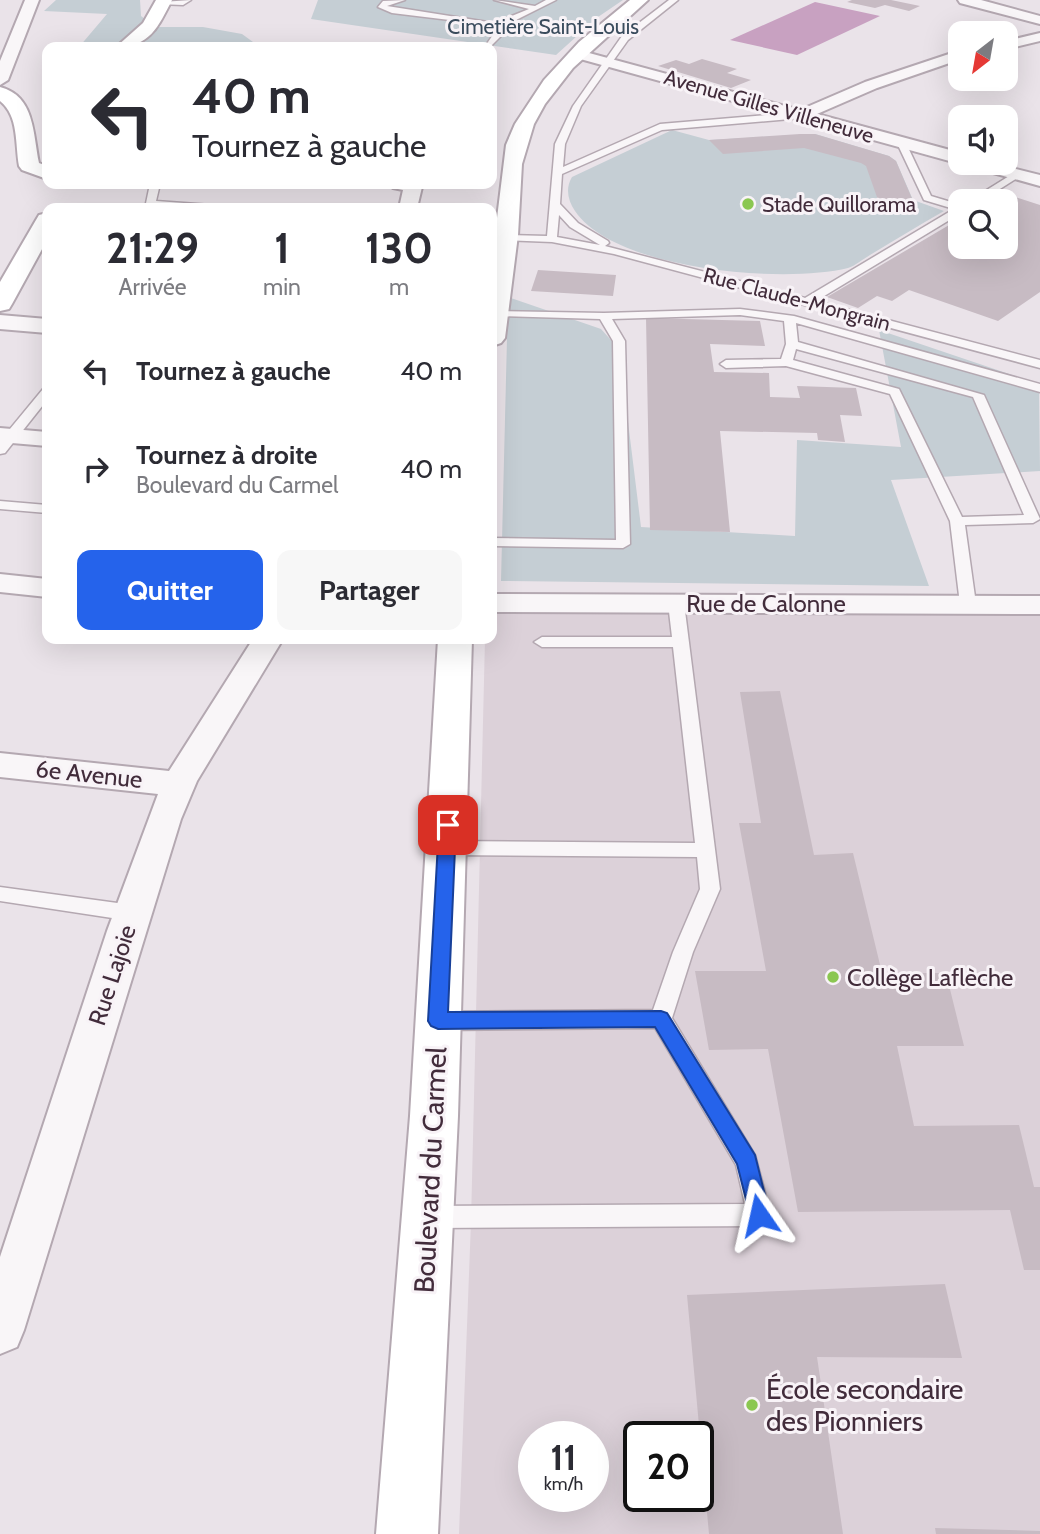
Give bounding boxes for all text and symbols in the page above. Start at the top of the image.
park label: Cimetière Saint-Louis [447,14,639,39]
north arrow [948,21,1018,91]
map controls [948,21,1018,259]
street label: Avenue Gilles Villeneuve [661,64,877,148]
text: 40 m [192,66,311,125]
icon: left [77,70,168,161]
button: sound [948,105,1018,175]
text: Tournez à gauche [192,126,426,165]
button: search [948,189,1018,259]
place label: Stade Quillorama [762,192,916,217]
marker: Stade Quillorama [740,196,756,212]
text: 21:29 [106,222,199,274]
text: 1 [274,222,290,274]
text: 130 [365,222,433,274]
street label: Rue Claude-Mongrain [701,262,893,336]
text: Arrivée [118,273,187,301]
text: min [263,273,301,301]
text: m [389,273,409,301]
icon: left [77,352,115,390]
text: Tournez à gauche [136,355,331,387]
text: 40 m [400,355,462,387]
text: Tournez à droite [136,439,318,471]
icon: right [77,450,115,488]
text: 40 m [400,453,462,485]
text: Boulevard du Carmel [136,471,338,499]
button: Quitter [77,550,263,630]
button: Partager [277,550,462,630]
street label: Rue de Calonne [686,589,846,618]
street label: 6e Avenue [34,754,144,794]
pin [418,795,478,855]
icon: arrive [429,806,467,844]
street label: Rue Lajoie [82,921,142,1029]
place label: Collège Laflèche [847,963,1013,992]
marker: Collège Laflèche [825,969,841,985]
street label: Boulevard du Carmel [407,1046,453,1294]
position arrow [722,1178,796,1252]
place label: École secondaire des Pionniers [766,1372,963,1438]
marker: École secondaire des Pionniers [744,1397,760,1413]
speed limit sign: 20 [623,1421,714,1512]
text: 11 [551,1436,576,1479]
text: km/h [544,1473,583,1495]

